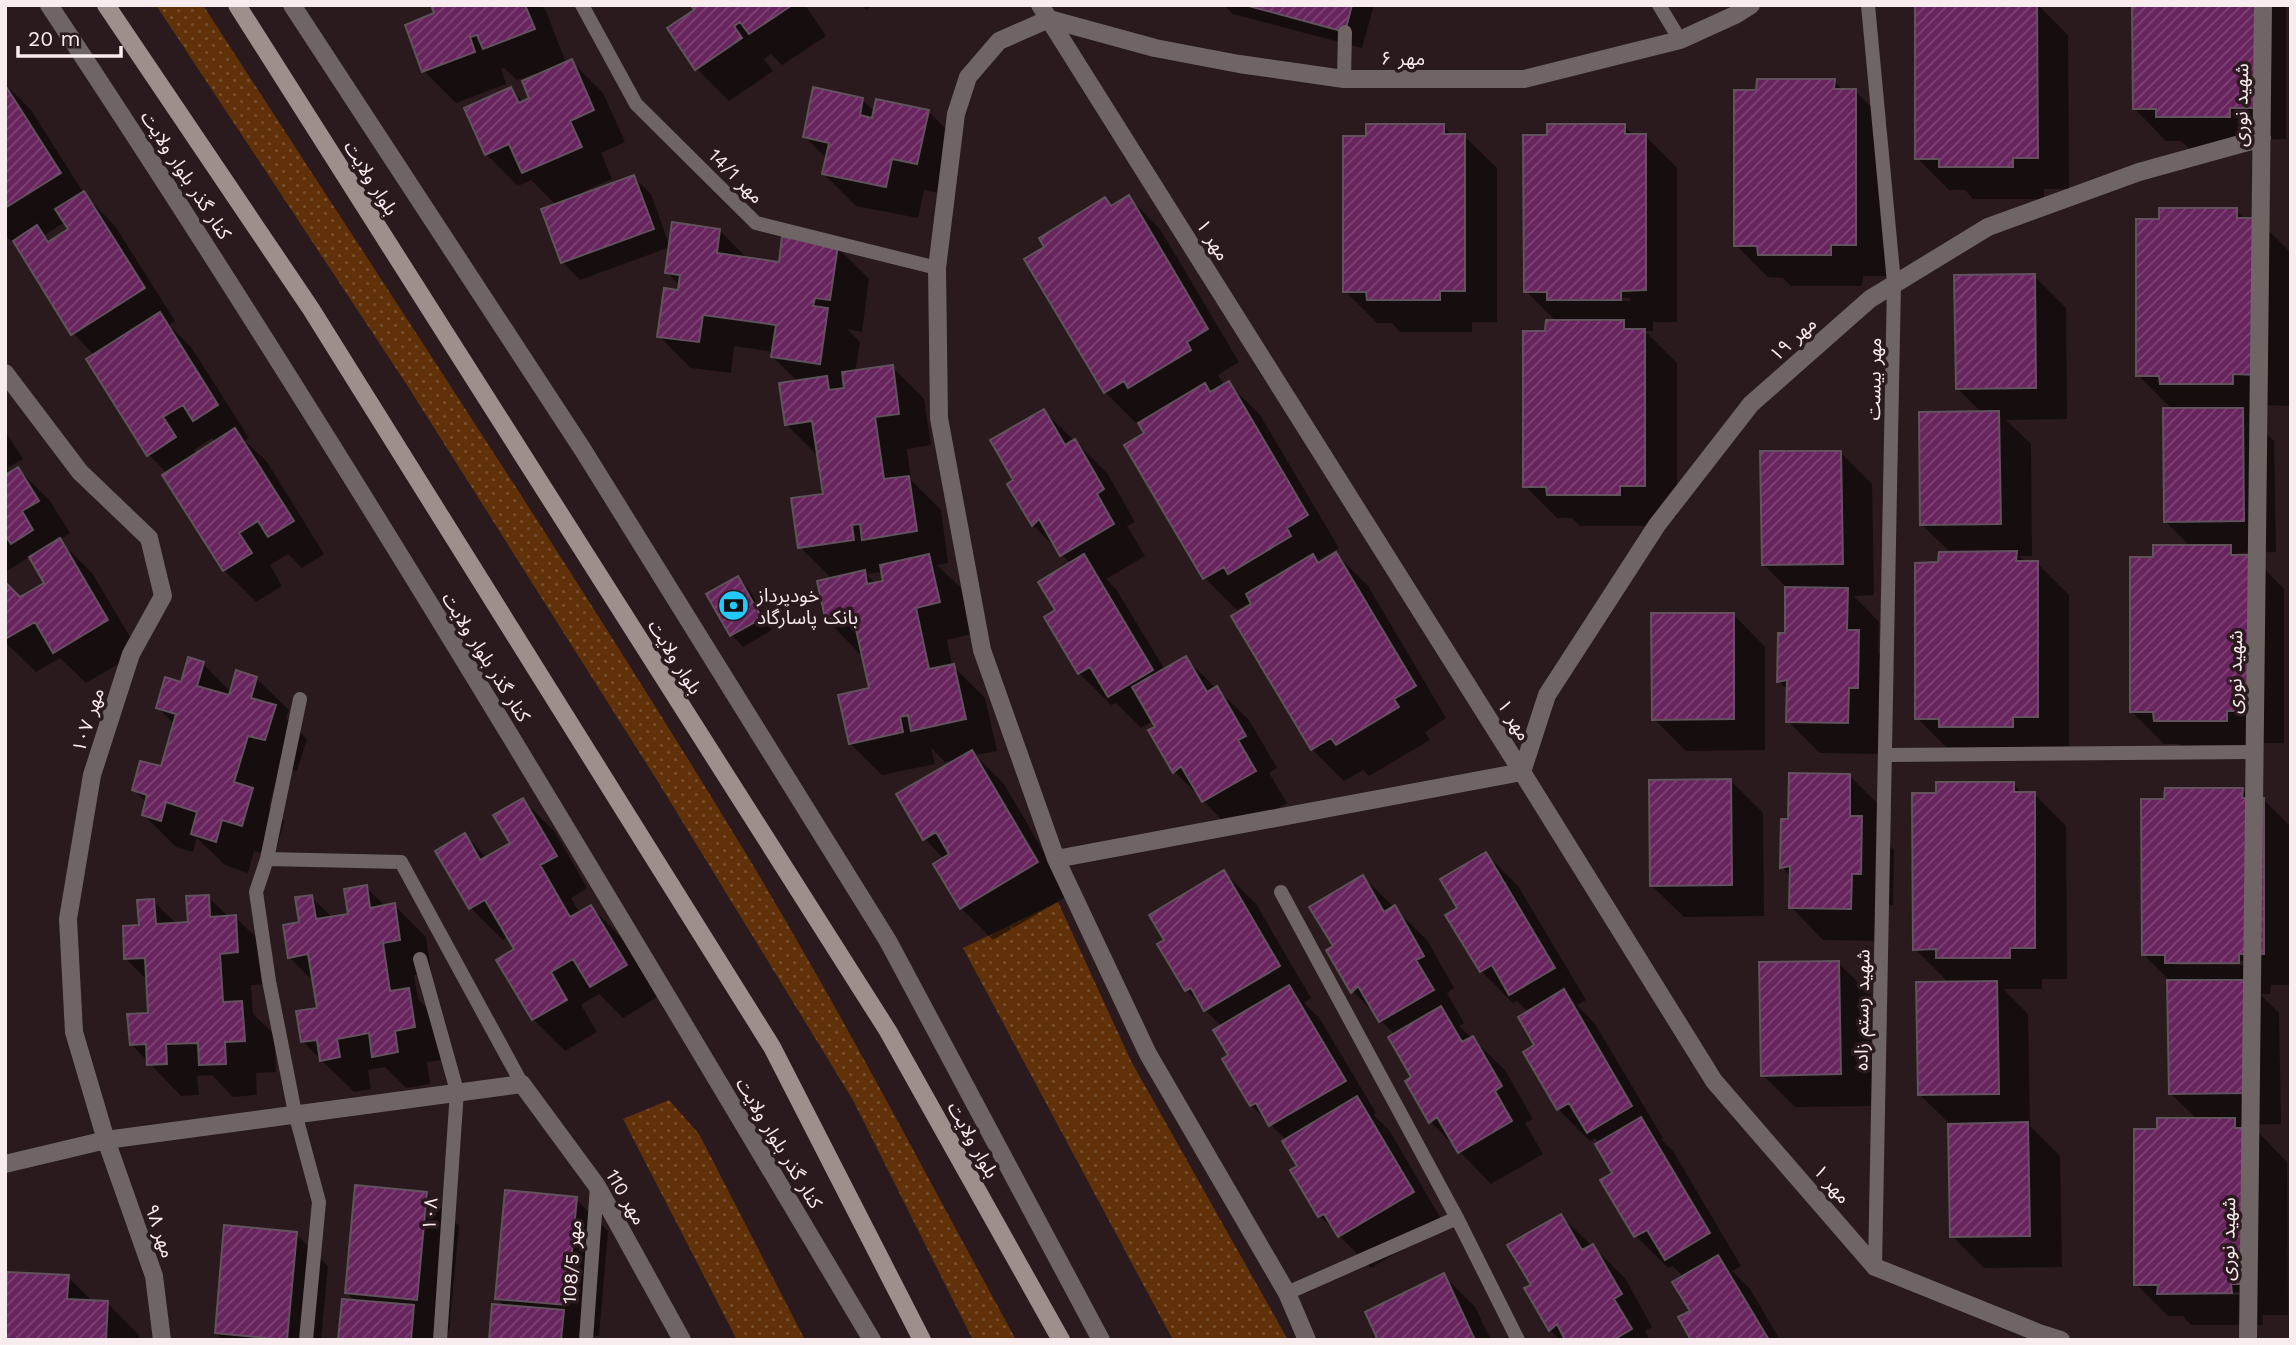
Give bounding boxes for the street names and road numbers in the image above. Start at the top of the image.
street label: مهر ۶ [1381,47,1425,70]
street label: شهید نوری [2229,63,2253,147]
street label: کنار گذر بلوار ولایت [136,106,237,245]
street label: بلوار ولایت [339,136,403,220]
street label: مهر 14/1 [704,144,768,208]
street label: مهر ۱ [1191,215,1235,265]
street label: مهر ۱۹ [1765,312,1821,366]
street label: مهر بیست [1862,337,1886,421]
street label: کنار گذر بلوار ولایت [437,588,536,727]
street label: بلوار ولایت [643,615,707,699]
street label: شهید نوری [2223,630,2247,714]
street label: مهر ۱۰۷ [67,685,109,755]
street label: مهر ۱ [1492,695,1536,745]
street label: شهید رستم زاده [1849,949,1878,1071]
street label: کنار گذر بلوار ولایت [731,1073,828,1214]
street label: بلوار ولایت [943,1098,1003,1182]
street label: مهر ۱ [1809,1160,1855,1208]
street label: مهر 110 [601,1165,651,1229]
street label: ۱۰۸ [417,1197,443,1231]
street label: شهید نوری [2216,1197,2240,1281]
street label: مهر ۹۸ [140,1201,180,1261]
street label: مهر 108/5 [558,1219,586,1305]

